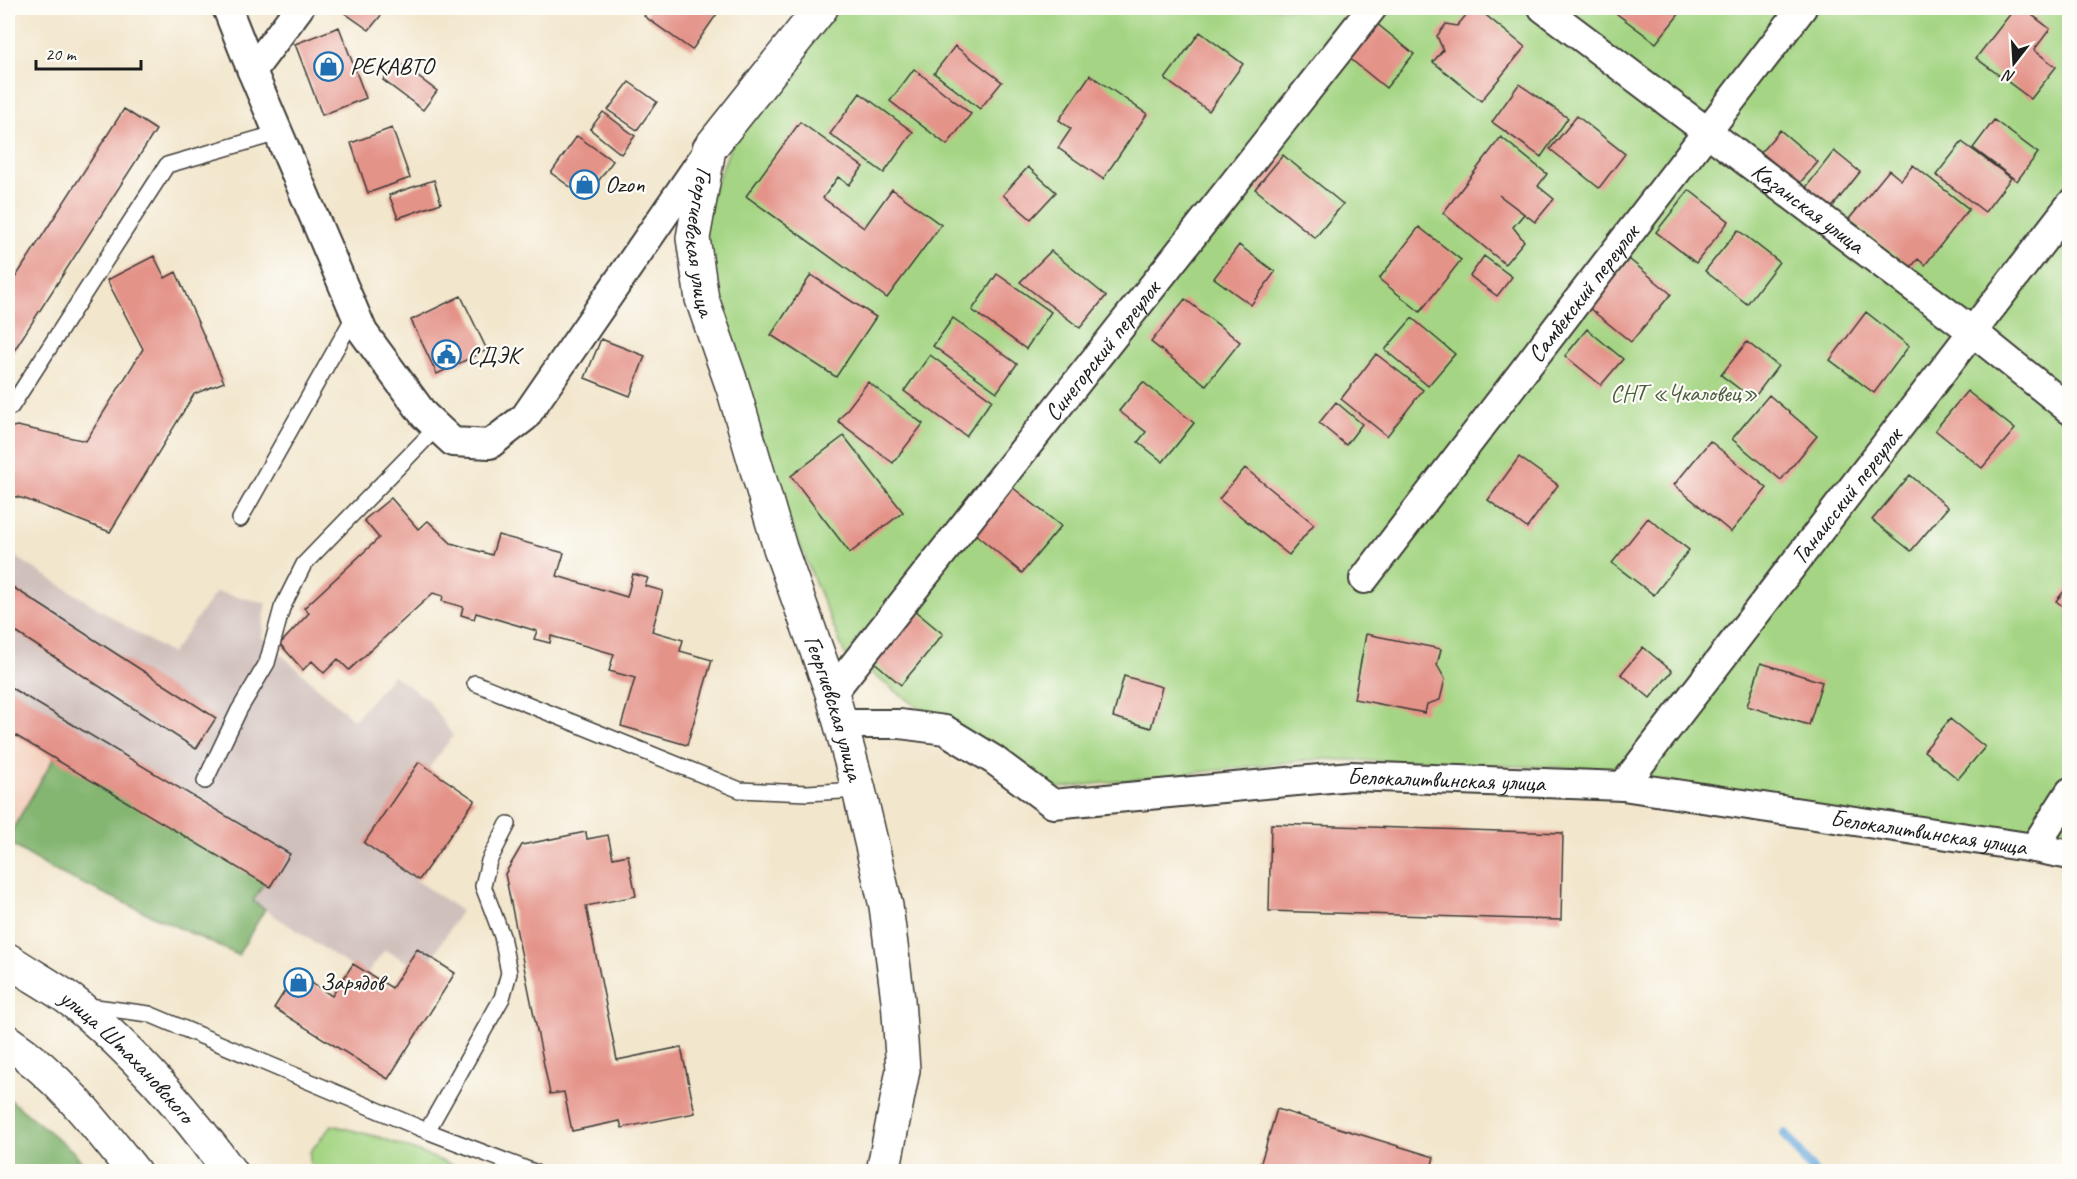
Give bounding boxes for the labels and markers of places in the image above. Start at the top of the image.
shop icon: РЕКАВТО [313,50,345,82]
place label: РЕКАВТО [350,51,436,81]
shop icon: Ozon [568,168,600,200]
place label: Ozon [605,169,645,199]
public building icon: СДЭК [430,339,462,371]
place label: СДЭК [467,340,525,370]
shop icon: Зарядов [283,966,315,998]
place label: Зарядов [320,967,388,997]

